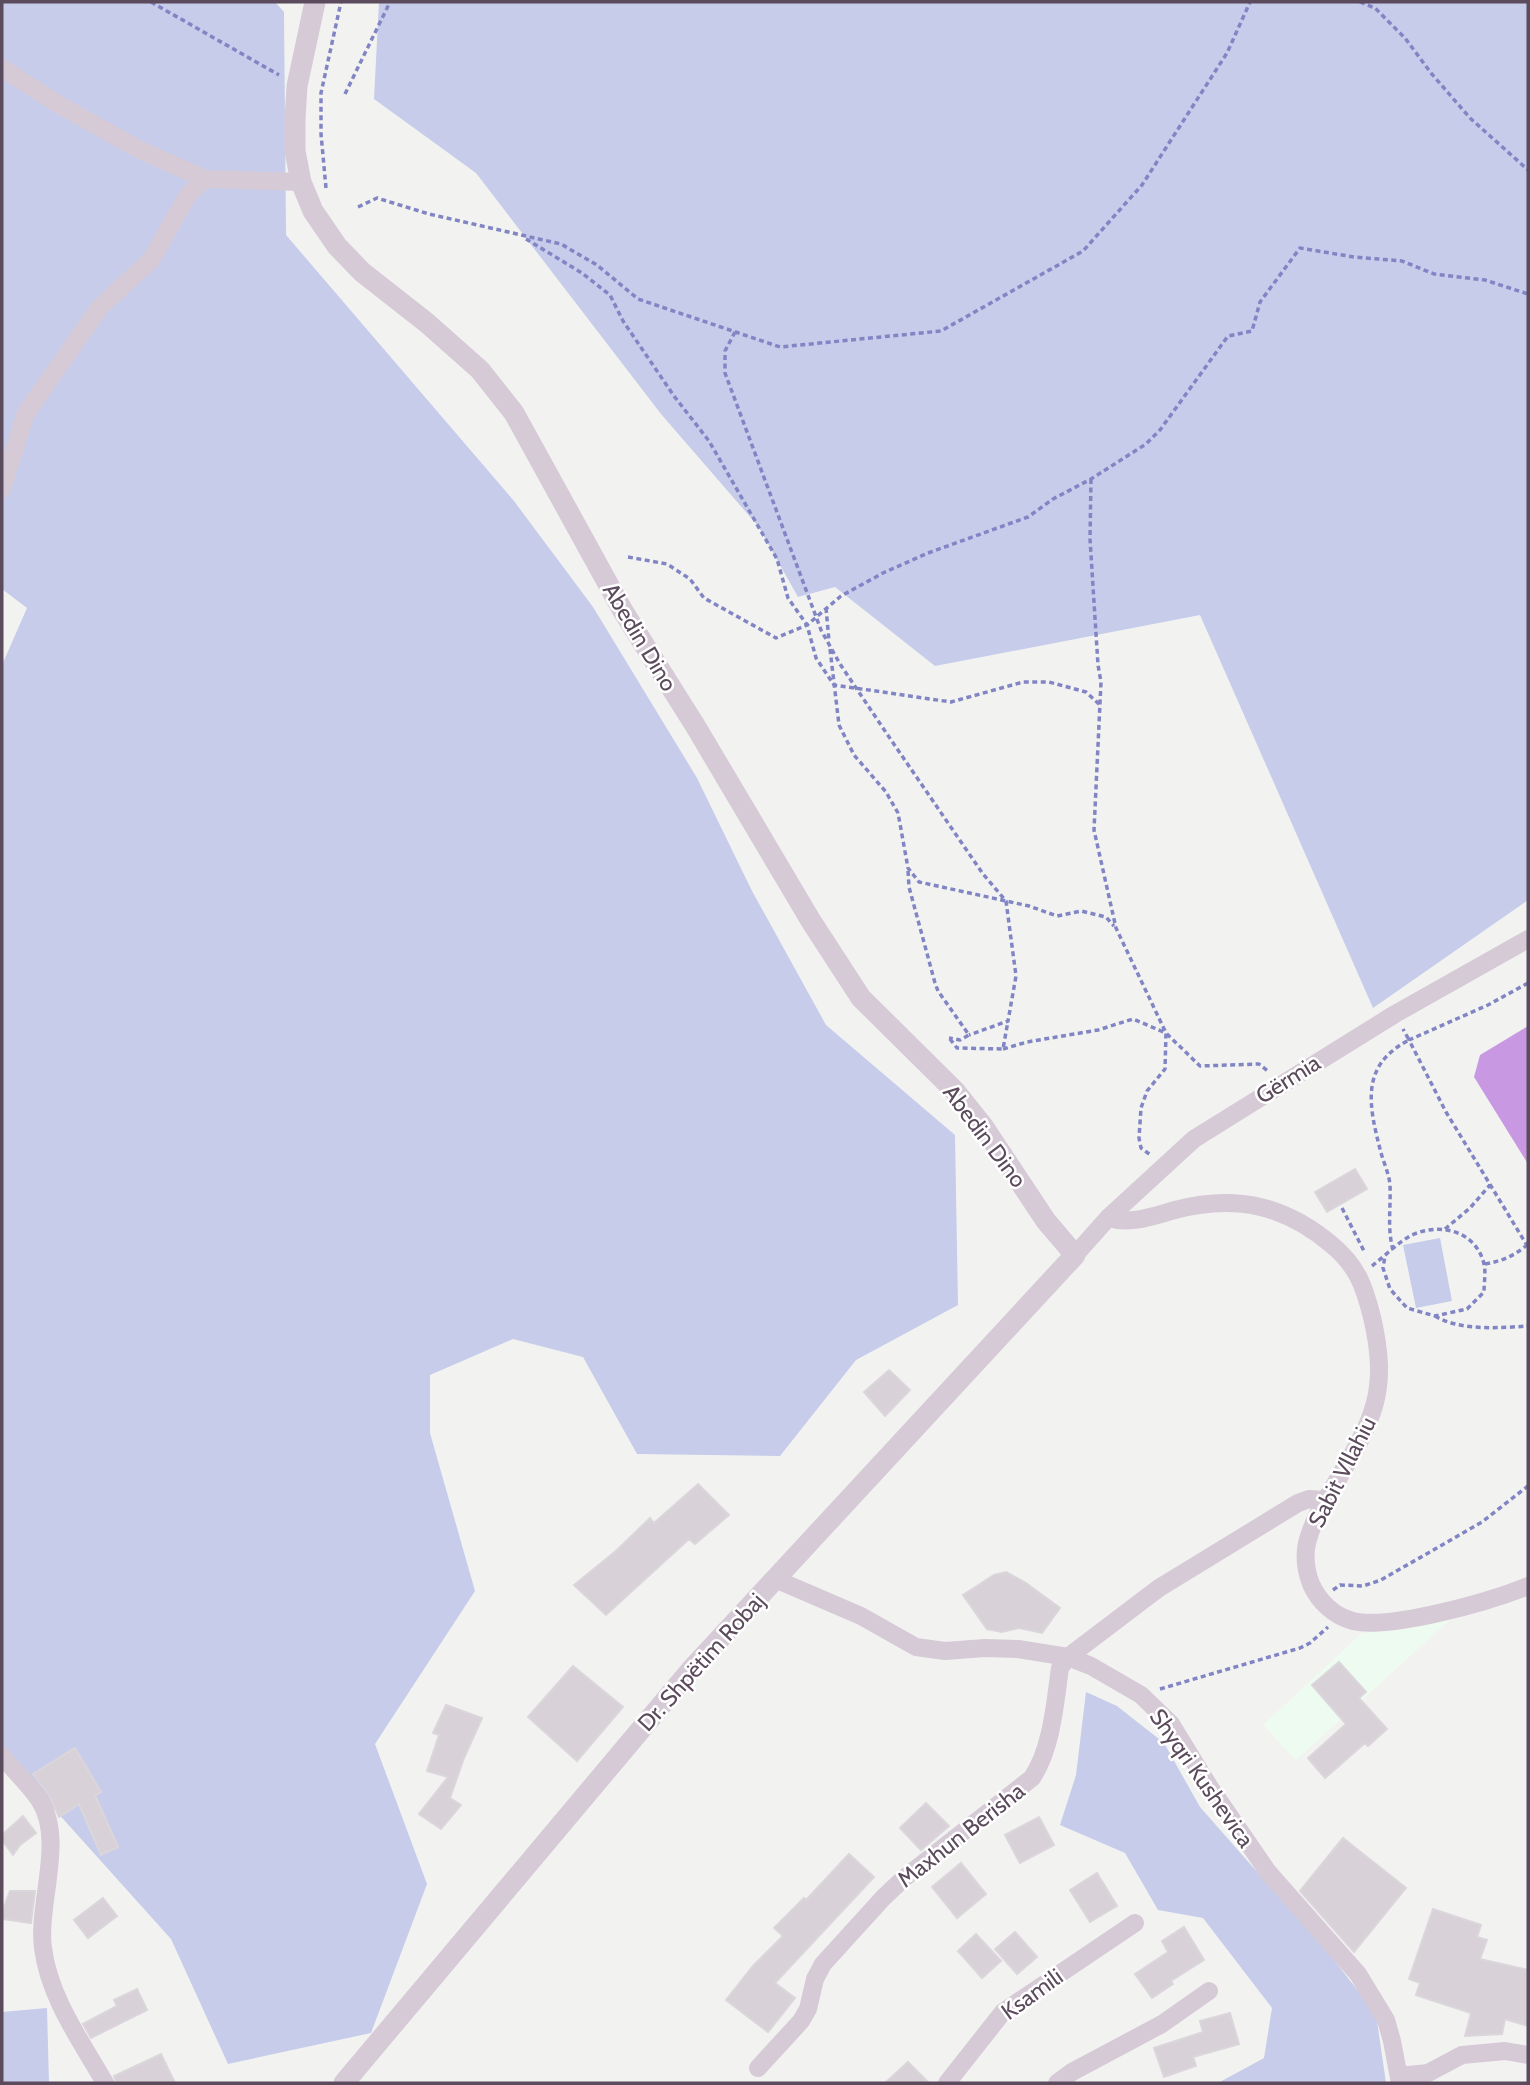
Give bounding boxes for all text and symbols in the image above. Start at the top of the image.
street label: Abedin Dino [597,578,683,696]
street label: Gërmia [1251,1048,1325,1110]
street label: Abedin Dino [937,1079,1033,1193]
street label: Sabit Vllahiu [1302,1412,1382,1532]
street label: Dr. Shpëtim Robaj [632,1587,770,1737]
street label: Shyqri Kushevica [1144,1703,1260,1853]
street label: Maxhun Berisha [892,1777,1030,1893]
street label: Ksamili [996,1962,1068,2026]

